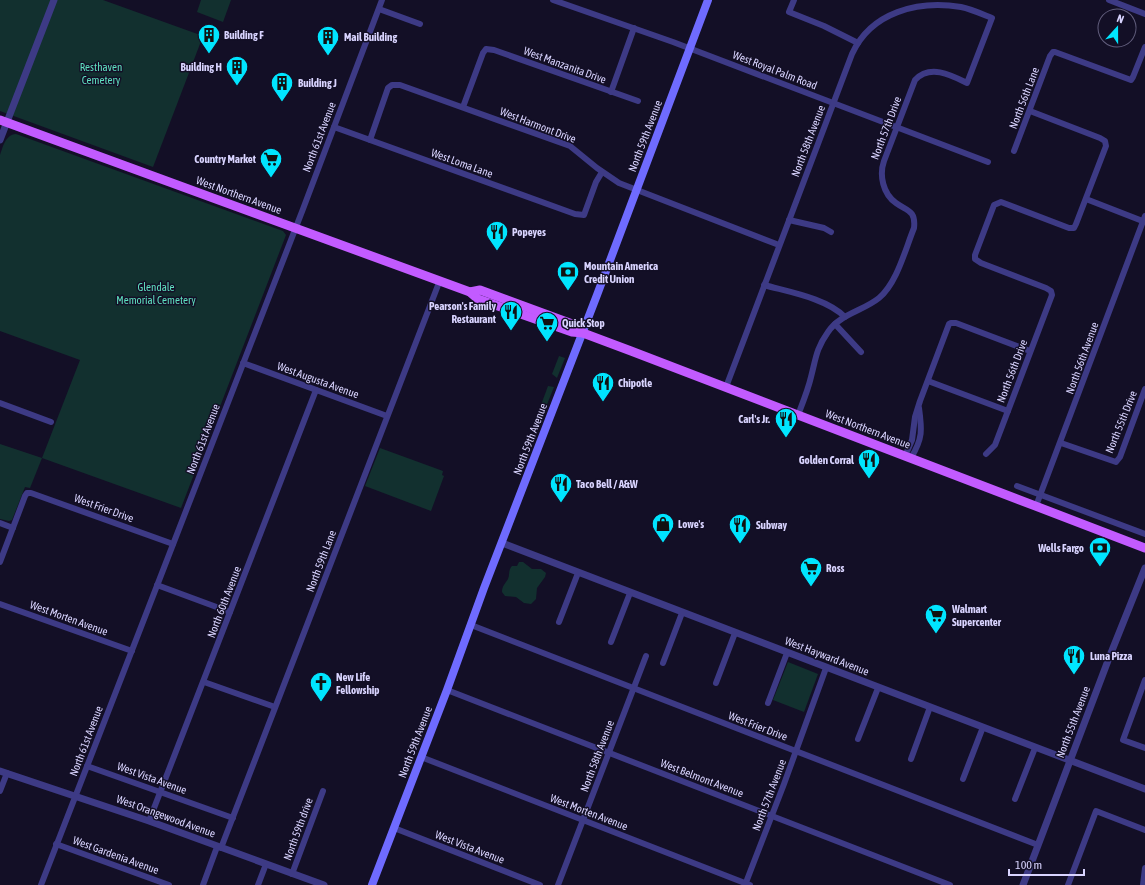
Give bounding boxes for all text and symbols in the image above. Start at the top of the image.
north arrow [1097,8,1137,48]
text: N [1115,12,1126,25]
building icon: Building F [196,22,222,55]
building icon: Mail Building [315,24,341,57]
place label: Building F [224,29,264,41]
place label: Mail Building [344,31,397,43]
street label: West Manzanita Drive [522,44,608,86]
street label: West Royal Palm Road [731,48,819,92]
building icon: Building H [224,54,250,87]
park label: Resthaven Cemetery [80,61,122,86]
place label: Building H [180,61,222,73]
street label: North 56th Lane [1007,66,1041,130]
building icon: Building J [269,70,295,103]
place label: Building J [298,77,337,89]
street label: North 57th Drive [868,95,904,161]
street label: North 59th Avenue [626,99,664,173]
street label: North 61st Avenue [300,100,338,174]
street label: North 58th Avenue [789,104,827,178]
street label: West Harmont Drive [498,105,578,145]
supermarket icon: Country Market [258,146,284,179]
street label: West Loma Lane [429,146,495,180]
place label: Country Market [194,153,257,165]
street label: West Northern Avenue [195,174,283,216]
restaurant icon: Popeyes [484,219,510,252]
place label: Popeyes [512,226,546,238]
bank icon: Mountain America Credit Union [555,259,581,292]
place label: Mountain America Credit Union [584,260,658,285]
park label: Glendale Memorial Cemetery [116,281,196,306]
restaurant icon: Pearson's Family Restaurant [498,299,524,332]
place label: Pearson's Family Restaurant [429,300,497,325]
supermarket icon: Quick Stop [534,310,560,343]
place label: Quick Stop [562,317,605,329]
street label: North 56th Avenue [1063,320,1101,396]
street label: North 56th Drive [994,338,1030,404]
street label: West Augusta Avenue [276,360,360,400]
restaurant icon: Chipotle [590,370,616,403]
place label: Chipotle [618,377,652,389]
street label: North 55th Drive [1103,389,1139,455]
street label: North 61st Avenue [184,402,222,476]
street label: North 59th Avenue [511,402,549,476]
restaurant icon: Carl's Jr. [773,406,799,439]
street label: West Northern Avenue [824,407,912,451]
place label: Carl's Jr. [738,413,770,425]
restaurant icon: Golden Corral [856,447,882,480]
place label: Golden Corral [799,454,855,466]
restaurant icon: Taco Bell / A&W [548,471,574,504]
place label: Taco Bell / A&W [576,478,639,490]
street label: West Frier Drive [73,492,135,524]
shop icon: Lowe's [650,511,676,544]
restaurant icon: Subway [727,512,753,545]
place label: Lowe's [678,518,704,530]
place label: Subway [756,519,788,531]
street label: North 59th Lane [304,529,338,593]
bank icon: Wells Fargo [1087,535,1113,568]
place label: Wells Fargo [1037,542,1084,554]
supermarket icon: Ross [798,555,824,588]
place label: Ross [826,562,845,574]
street label: North 60th Avenue [205,565,243,639]
street label: West Morten Avenue [28,598,110,638]
supermarket icon: Walmart Supercenter [923,602,949,635]
place label: Walmart Supercenter [951,603,1002,628]
street label: West Hayward Avenue [783,634,871,678]
restaurant icon: Luna Pizza [1061,643,1087,676]
place label: Luna Pizza [1090,650,1132,662]
church icon: New Life Fellowship [308,670,334,703]
place label: New Life Fellowship [336,671,380,696]
street label: North 55th Avenue [1054,685,1092,759]
street label: North 61st Avenue [67,704,105,778]
street label: North 59th Avenue [396,705,434,779]
street label: West Frier Drive [727,709,789,743]
street label: North 58th Avenue [578,719,616,793]
street label: West Belmont Avenue [659,757,745,799]
street label: North 57th Avenue [750,758,788,832]
street label: West Vista Avenue [116,760,188,796]
street label: West Orangewood Avenue [115,792,217,840]
street label: West Morten Avenue [548,792,630,832]
street label: North 59th drive [281,796,315,862]
street label: West Vista Avenue [434,828,506,866]
street label: West Gardenia Avenue [71,834,161,876]
scale bar [1009,851,1084,877]
text: 100 m [1015,858,1042,872]

